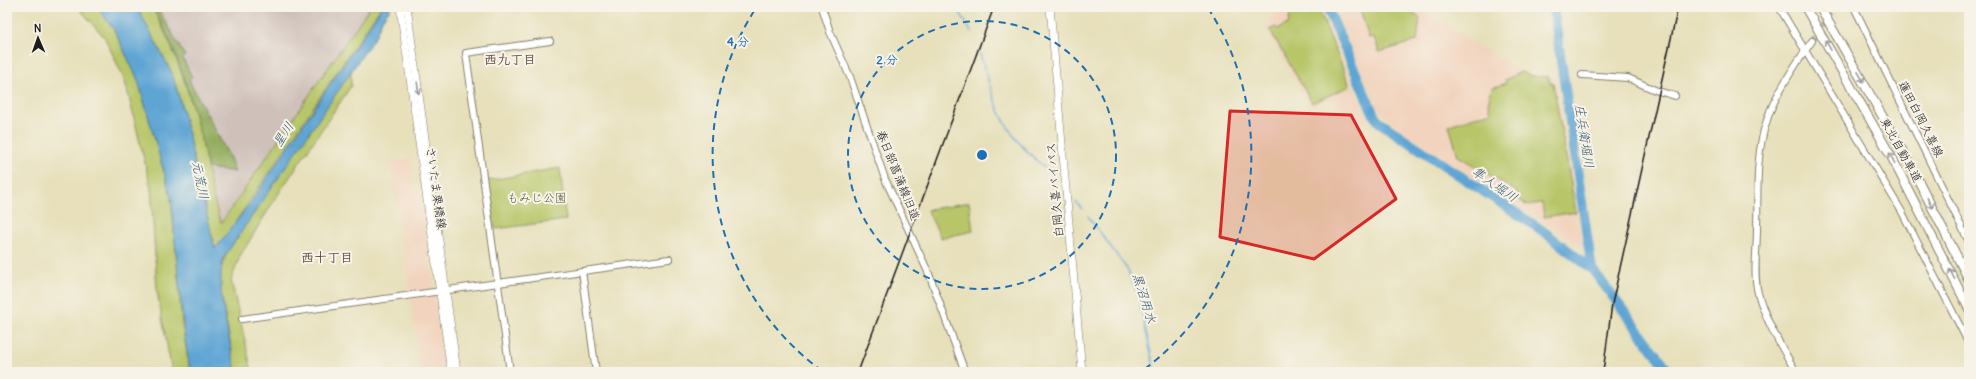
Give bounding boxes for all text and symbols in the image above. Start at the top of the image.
north arrow [18,18,58,58]
text: N [34,21,42,35]
text: 4 分 [727,34,749,49]
one-way arrow [1824,39,1831,51]
district label: 西九丁目 [484,51,536,68]
text: 2 分 [876,52,898,67]
one-way arrow [1858,71,1866,83]
street label: 蓮田白岡久喜線 [1896,78,1947,160]
one-way arrow [414,81,422,94]
water label: 庄兵衛堀川 [1571,103,1598,170]
street label: 東北自動車道 [1877,115,1925,185]
water label: 星川 [269,119,298,150]
street label: 春日部菖蒲線旧道 [874,127,923,222]
street label: 白岡久喜バイパス [1043,142,1066,238]
street label: さいたま栗橋線 [423,146,450,230]
centre of rings [975,148,989,162]
one-way arrow [1888,153,1895,165]
water label: 元荒川 [188,159,213,201]
water label: 隼人堀川 [1468,163,1521,206]
park label: もみじ公園 [507,190,567,205]
one-way arrow [1927,197,1934,209]
district label: 西十丁目 [301,249,353,266]
one-way arrow [1948,268,1955,280]
water label: 黒沼用水 [1129,271,1160,326]

